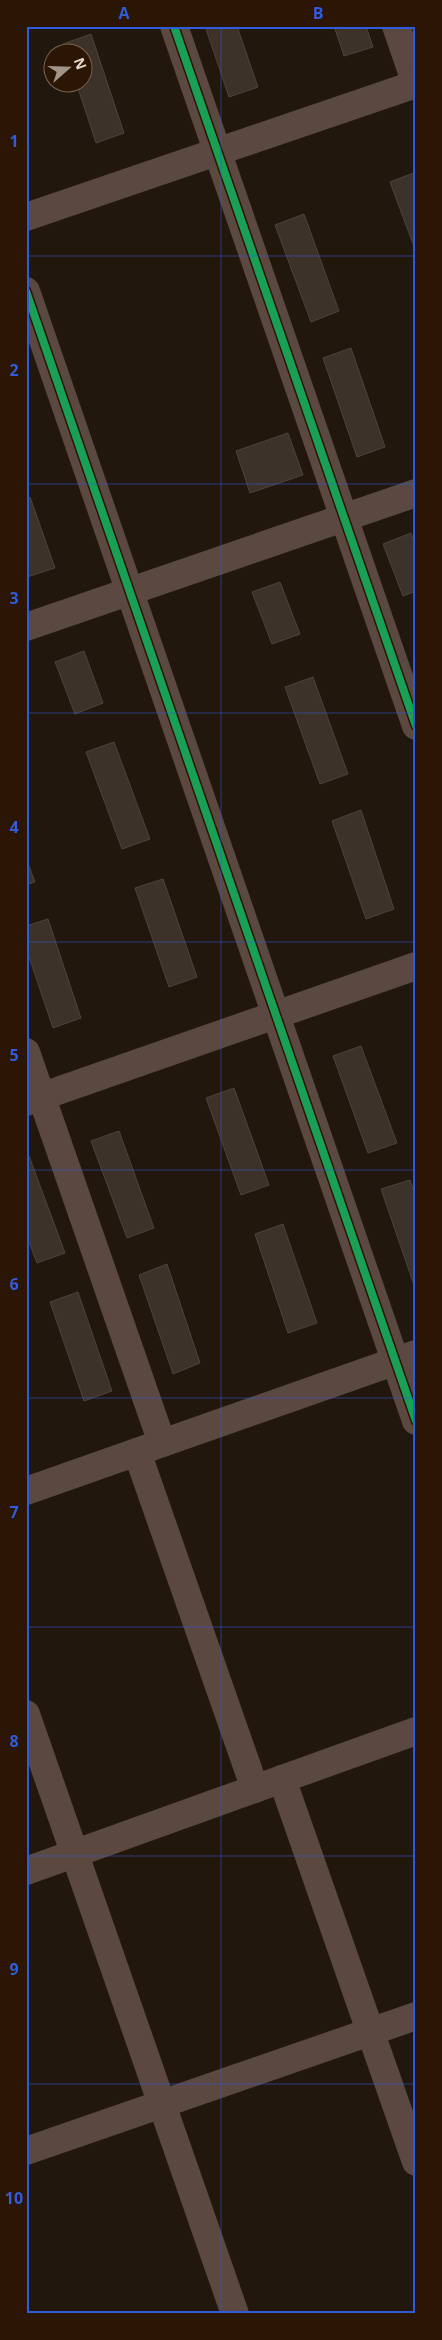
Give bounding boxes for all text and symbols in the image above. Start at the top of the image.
text: A [118,2,130,24]
text: B [313,2,323,24]
north arrow [42,42,92,92]
text: N [70,55,92,72]
text: 1 [9,130,19,152]
text: 2 [9,359,19,381]
text: 3 [9,587,19,609]
text: 4 [9,816,19,838]
text: 5 [9,1044,19,1066]
text: 6 [9,1273,19,1295]
text: 7 [9,1501,19,1523]
text: 8 [9,1730,19,1752]
text: 9 [9,1958,19,1980]
text: 10 [5,2187,23,2209]

